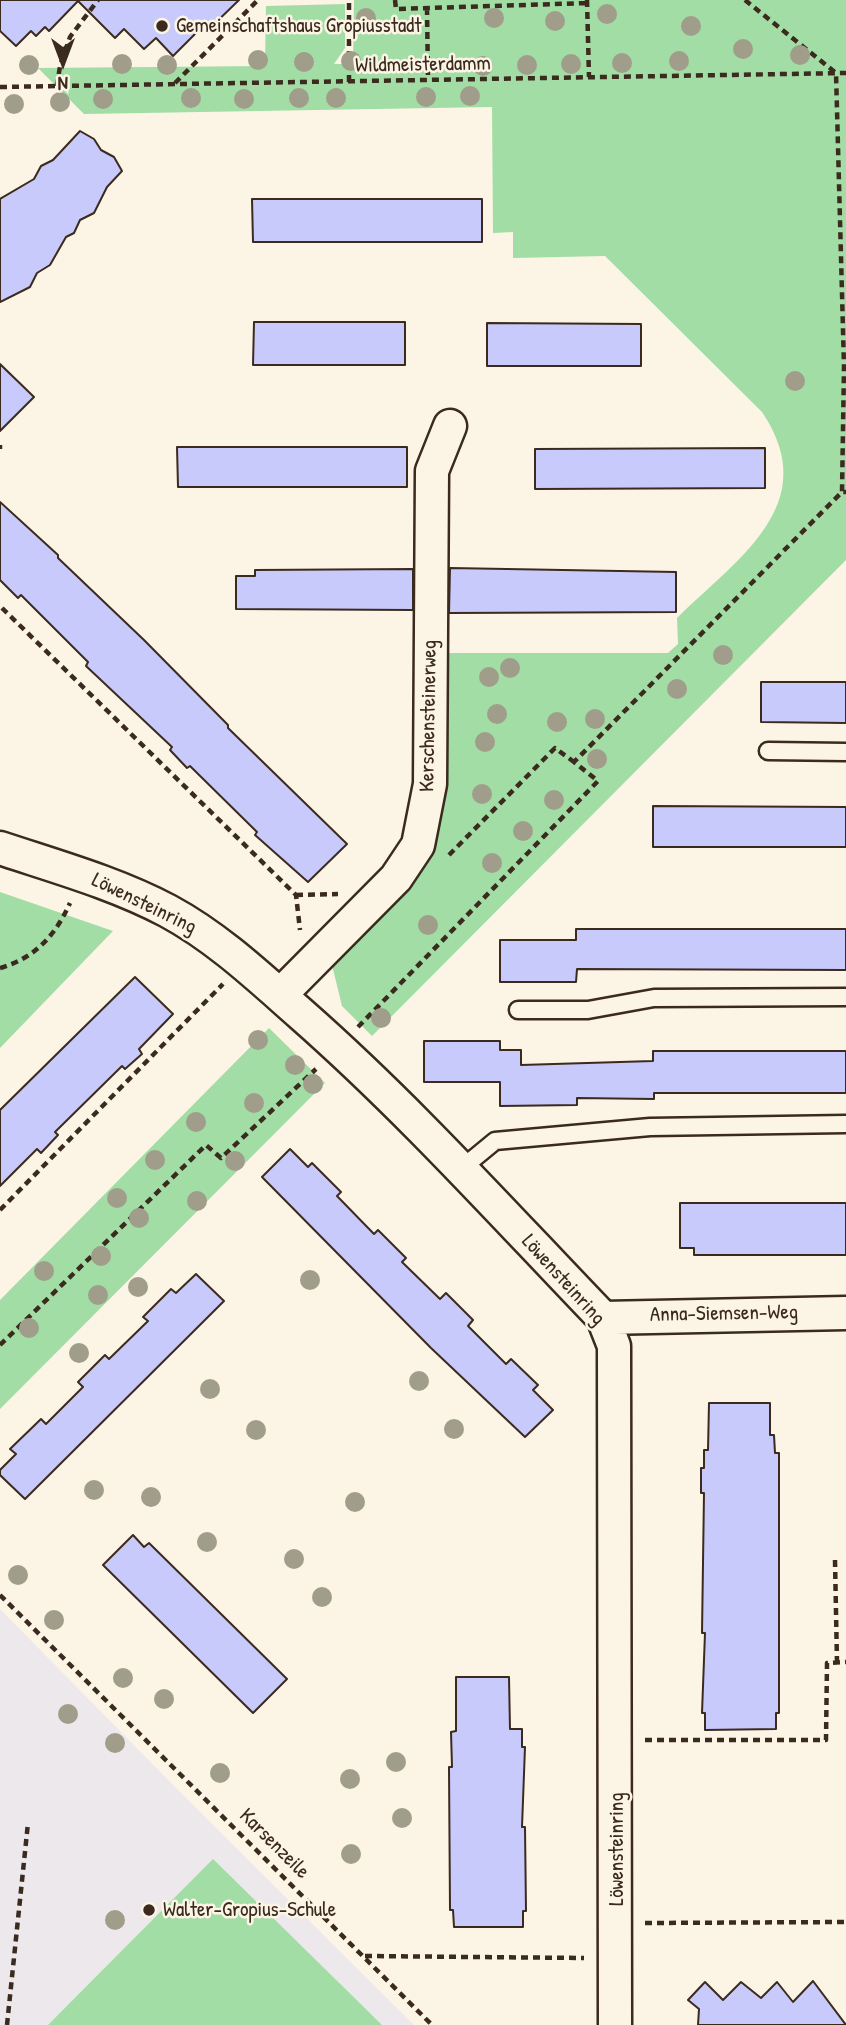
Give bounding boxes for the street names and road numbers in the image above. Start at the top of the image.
street label: Wildmeisterdamm [355,51,491,79]
street label: Kerschensteinerweg [415,640,443,792]
street label: Löwensteinring [88,868,200,940]
street label: Löwensteinring [516,1229,610,1331]
street label: Anna-Siemsen-Weg [650,1300,798,1328]
street label: Löwensteinring [604,1792,630,1906]
street label: Karsenzeile [234,1804,314,1884]

